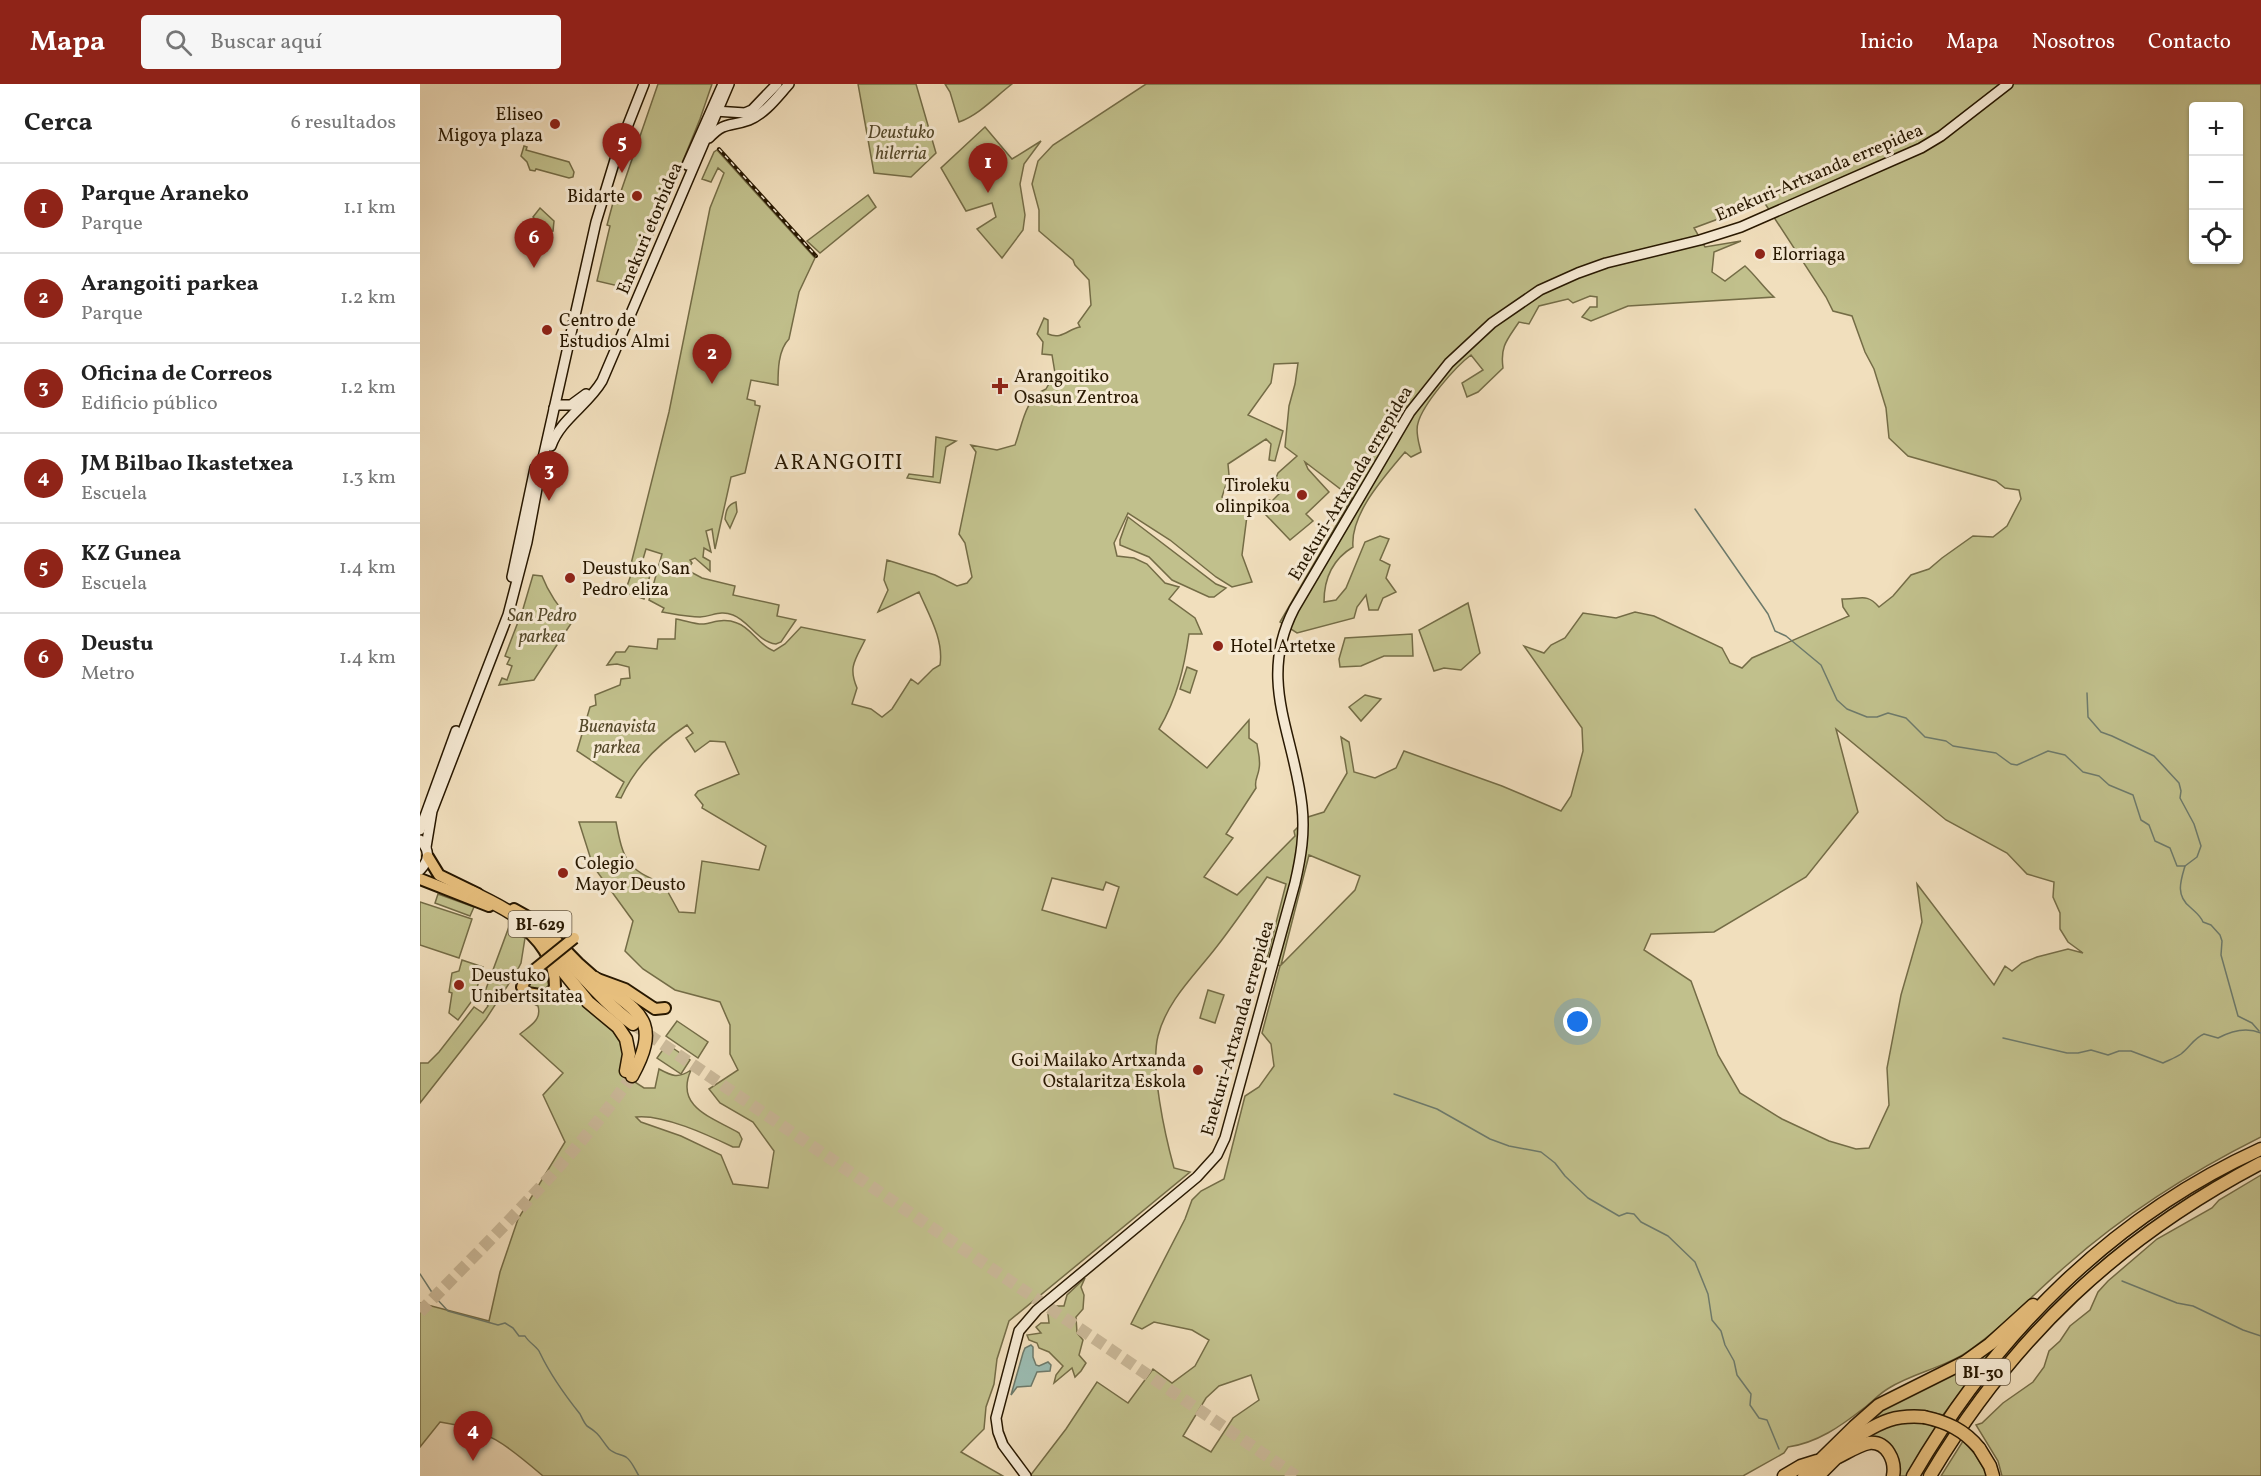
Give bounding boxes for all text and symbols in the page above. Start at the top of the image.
search box [141,15,561,69]
text: Mapa [30,23,105,62]
icon: search [162,26,195,59]
text: Buscar aquí [210,27,322,58]
text: Inicio [1860,28,1913,57]
text: Mapa [1946,28,1999,57]
text: Nosotros [2032,28,2115,57]
text: Contacto [2148,28,2231,57]
map controls [2189,102,2243,264]
button: + [2189,102,2243,156]
place label: Eliseo Migoya plaza [437,103,543,149]
text: Cerca [24,105,93,141]
text: 6 resultados [291,109,396,137]
marker: Eliseo Migoya plaza [548,117,562,131]
street label: Enekuri-Artxanda errepidea [1712,118,1927,229]
park label: Deustuko hilerria [867,121,935,167]
pin: 5 [602,124,642,173]
pin: 1 [968,144,1008,193]
button: − [2189,156,2243,210]
street label: Enekuri etorbidea [611,159,690,299]
text: Parque Araneko [81,179,249,210]
place label: Bidarte [567,185,625,210]
marker: Bidarte [630,189,644,203]
text: 1 [39,194,48,222]
text: 1.1 km [343,194,396,222]
text: Parque [81,210,143,238]
button: locate [2189,210,2243,264]
pin: 6 [514,218,554,268]
place label: Elorriaga [1772,243,1845,268]
marker: Elorriaga [1753,247,1767,261]
text: Arangoiti parkea [81,269,259,300]
text: 2 [38,284,49,312]
text: 1.2 km [340,284,396,312]
text: Parque [81,300,143,328]
place label: Centro de Estudios Almi [559,309,670,355]
marker: Centro de Estudios Almi [540,323,554,337]
pin: 2 [692,334,732,384]
text: Oficina de Correos [81,359,272,390]
place label: Arangoitiko Osasun Zentroa [1014,365,1139,411]
text: 3 [38,374,49,402]
text: 1.2 km [340,374,396,402]
marker: Arangoitiko Osasun Zentroa [991,377,1009,395]
street label: Enekuri-Artxanda errepidea [1283,382,1420,586]
text: Edificio público [81,390,218,418]
text: JM Bilbao Ikastetxea [81,449,293,480]
district label: ARANGOITI [774,449,904,478]
pin: 3 [530,452,568,501]
text: 4 [37,464,50,492]
text: 1.3 km [341,464,396,492]
place label: Tiroleku olinpikoa [1215,474,1290,520]
text: Escuela [81,480,147,508]
marker: Tiroleku olinpikoa [1295,488,1309,502]
text: KZ Gunea [81,539,181,570]
text: 5 [39,554,48,582]
text: 1.4 km [339,554,396,582]
place label: Deustuko San Pedro eliza [582,557,691,603]
text: Escuela [81,570,147,598]
marker: Deustuko San Pedro eliza [563,571,577,585]
park label: San Pedro parkea [507,604,577,650]
text: Deustu [81,629,153,660]
place label: Hotel Artetxe [1230,635,1336,660]
marker: Hotel Artetxe [1211,639,1225,653]
text: 6 [38,644,49,672]
text: 1.4 km [339,644,396,672]
text: Metro [81,660,135,688]
park label: Buenavista parkea [578,715,656,761]
place label: Colegio Mayor Deusto [575,852,686,898]
marker: Colegio Mayor Deusto [556,866,570,880]
road number: BI-629 [508,911,572,937]
street label: Enekuri-Artxanda errepidea [1196,918,1281,1139]
place label: Deustuko Unibertsitatea [471,964,583,1010]
marker: Deustuko Unibertsitatea [452,978,466,992]
your location [1563,1007,1592,1036]
place label: Goi Mailako Artxanda Ostalaritza Eskola [1011,1049,1186,1095]
marker: Goi Mailako Artxanda Ostalaritza Eskola [1191,1063,1205,1077]
road number: BI-30 [1956,1359,2010,1385]
pin: 4 [454,1412,492,1461]

